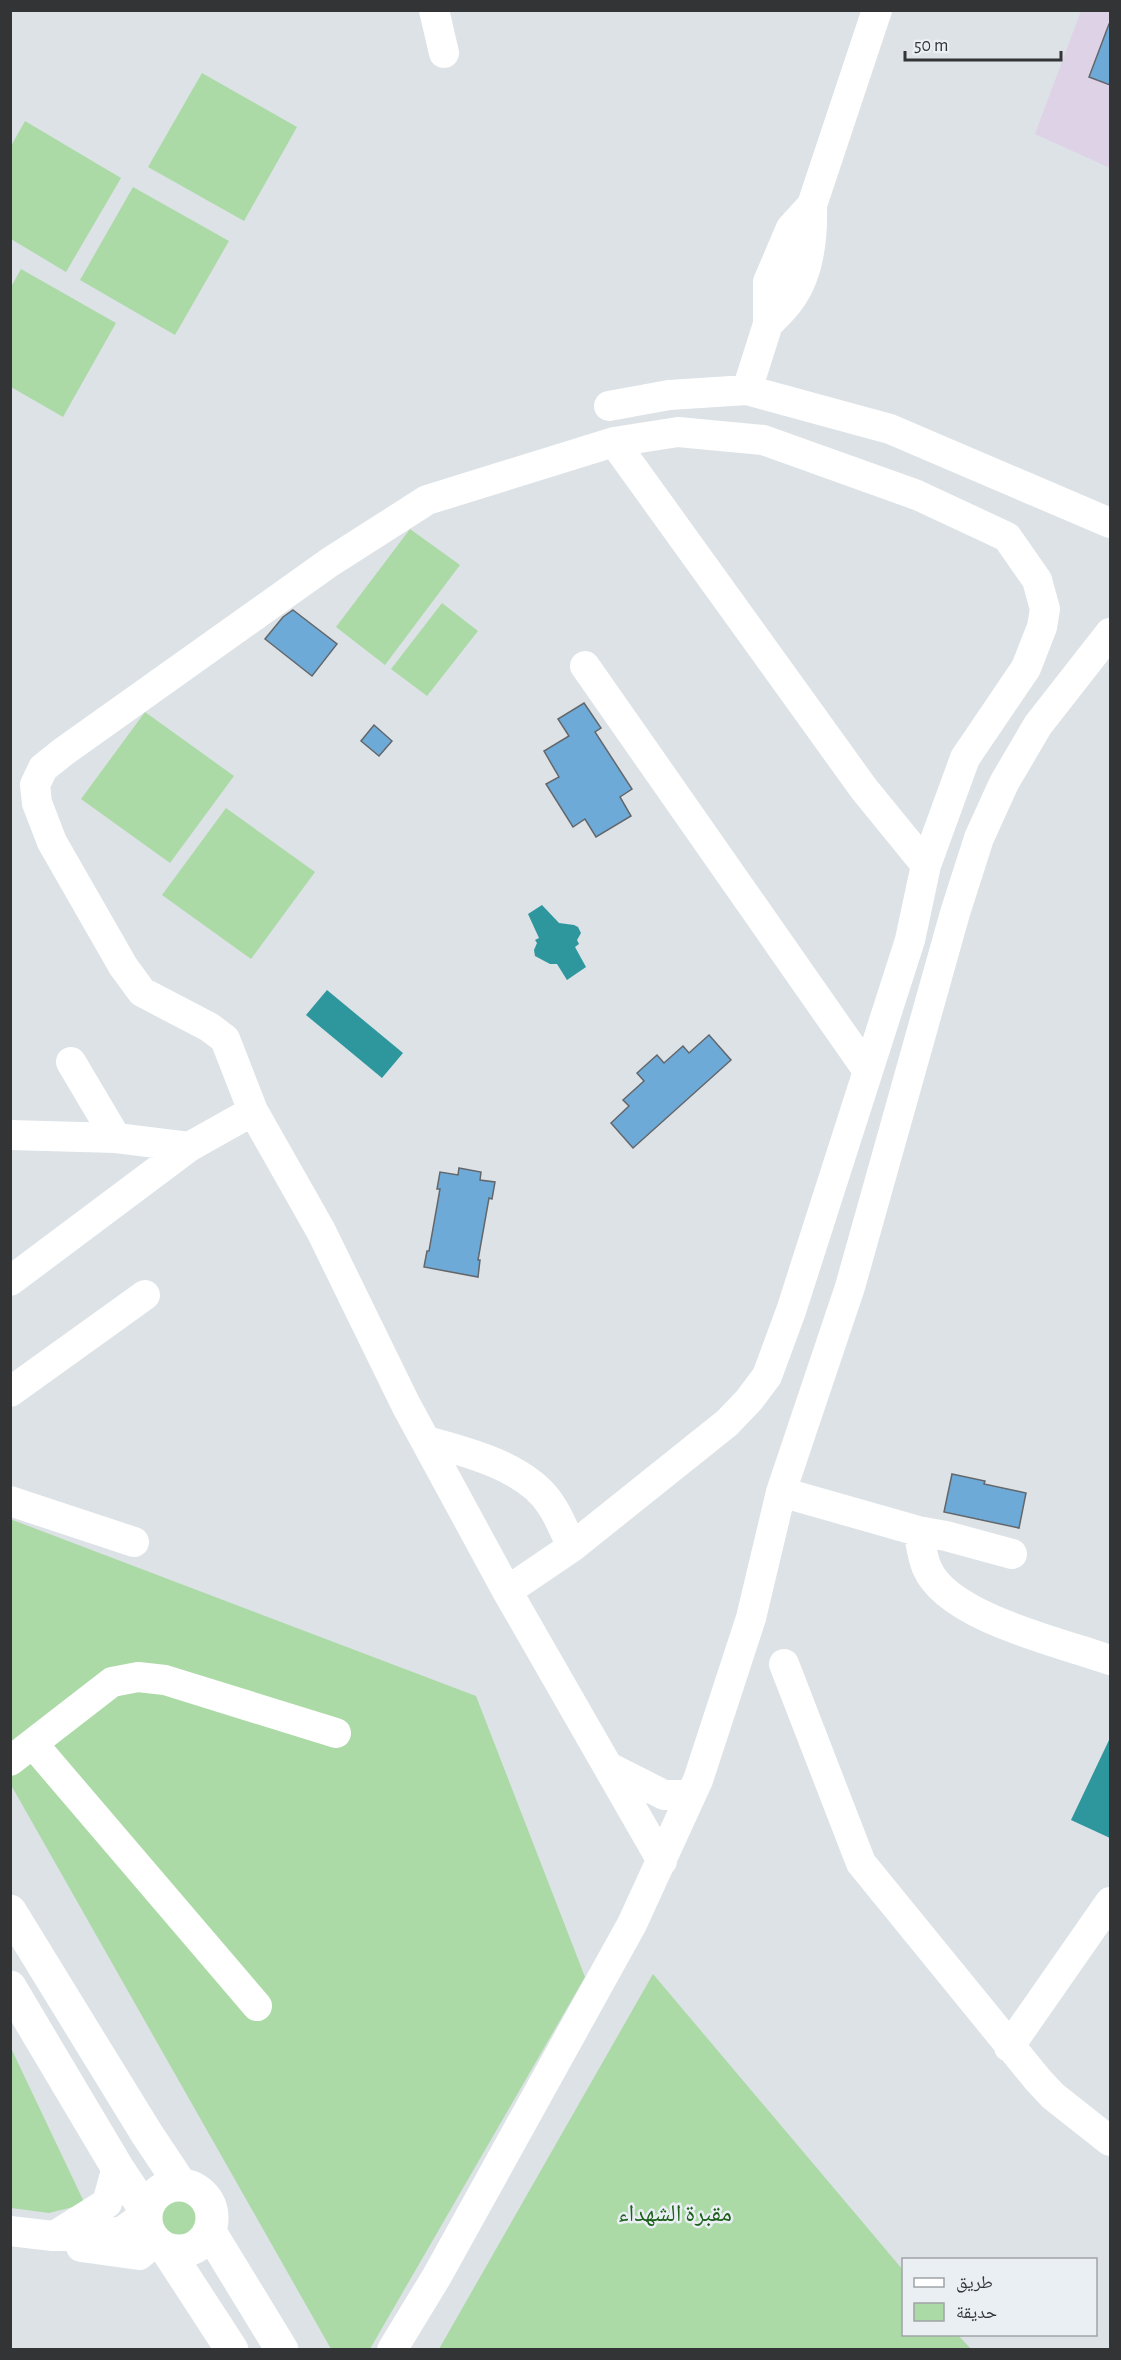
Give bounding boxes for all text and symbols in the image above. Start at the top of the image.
scale bar [905,24,1061,62]
text: 50 m [914,37,948,55]
park label: مقبرة الشهداء [618,2202,732,2227]
legend [902,2258,1097,2336]
text: طريق [956,2274,993,2293]
text: حديقة [956,2304,997,2322]

